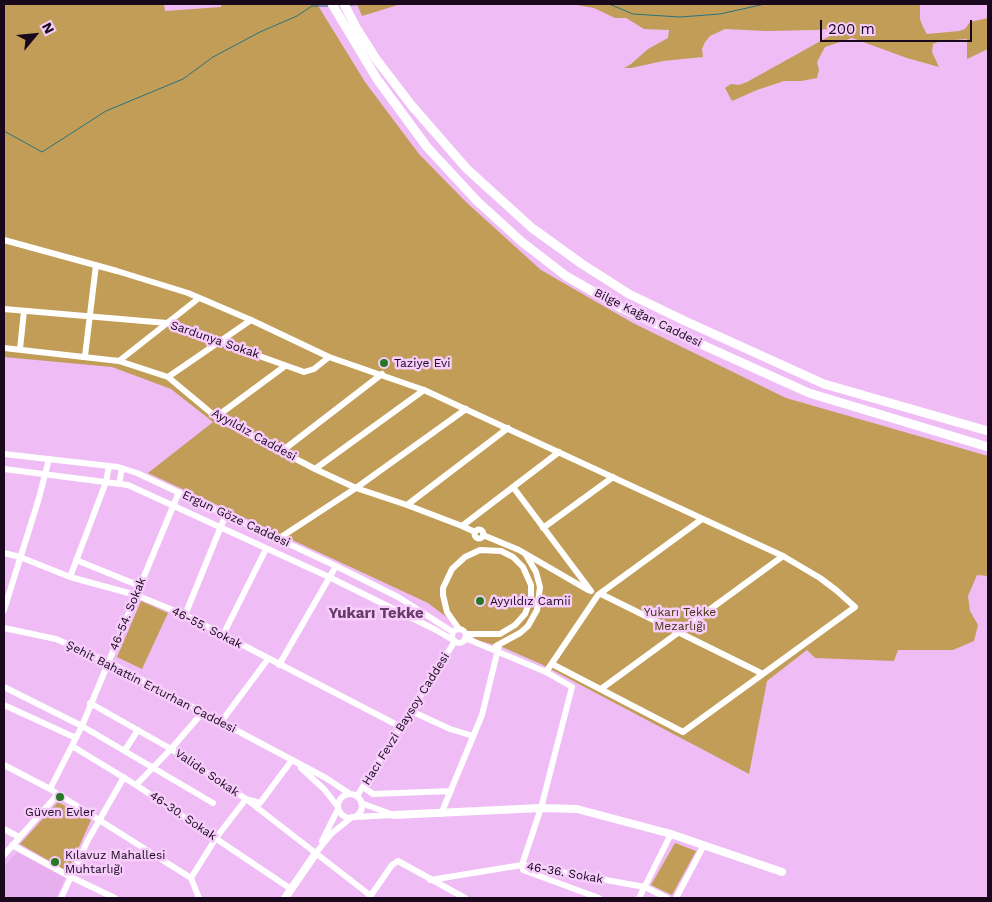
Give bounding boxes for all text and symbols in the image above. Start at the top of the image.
north arrow [10,10,60,60]
scale bar [822,10,974,42]
text: N [39,20,58,36]
text: 200 m [828,20,875,38]
street label: Bilge Kağan Caddesi [592,286,704,350]
street label: Sardunya Sokak [169,318,261,362]
place label: Taziye Evi [394,356,450,370]
marker: Taziye Evi [378,357,390,369]
street label: Ayyıldız Caddesi [209,406,299,464]
street label: Ergun Göze Caddesi [180,488,292,550]
street label: 46-54. Sokak [107,575,149,653]
place label: Ayyıldız Camii [490,594,571,608]
marker: Ayyıldız Camii [474,595,486,607]
street label: 46-55. Sokak [169,604,245,652]
district label: Yukarı Tekke [328,605,424,623]
park label: Yukarı Tekke Mezarlığı [644,605,716,633]
street label: Şehit Bahattin Erturhan Caddesi [64,638,238,736]
street label: Hacı Fevzi Baysoy Caddesi [359,650,453,788]
street label: Valide Sokak [172,746,242,800]
street label: 46-30. Sokak [147,788,219,844]
marker: Güven Evler [54,791,66,803]
place label: Güven Evler [25,805,95,819]
place label: Kılavuz Mahallesi Muhtarlığı [65,848,165,876]
marker: Kılavuz Mahallesi Muhtarlığı [49,856,61,868]
street label: 46-36. Sokak [526,859,604,887]

